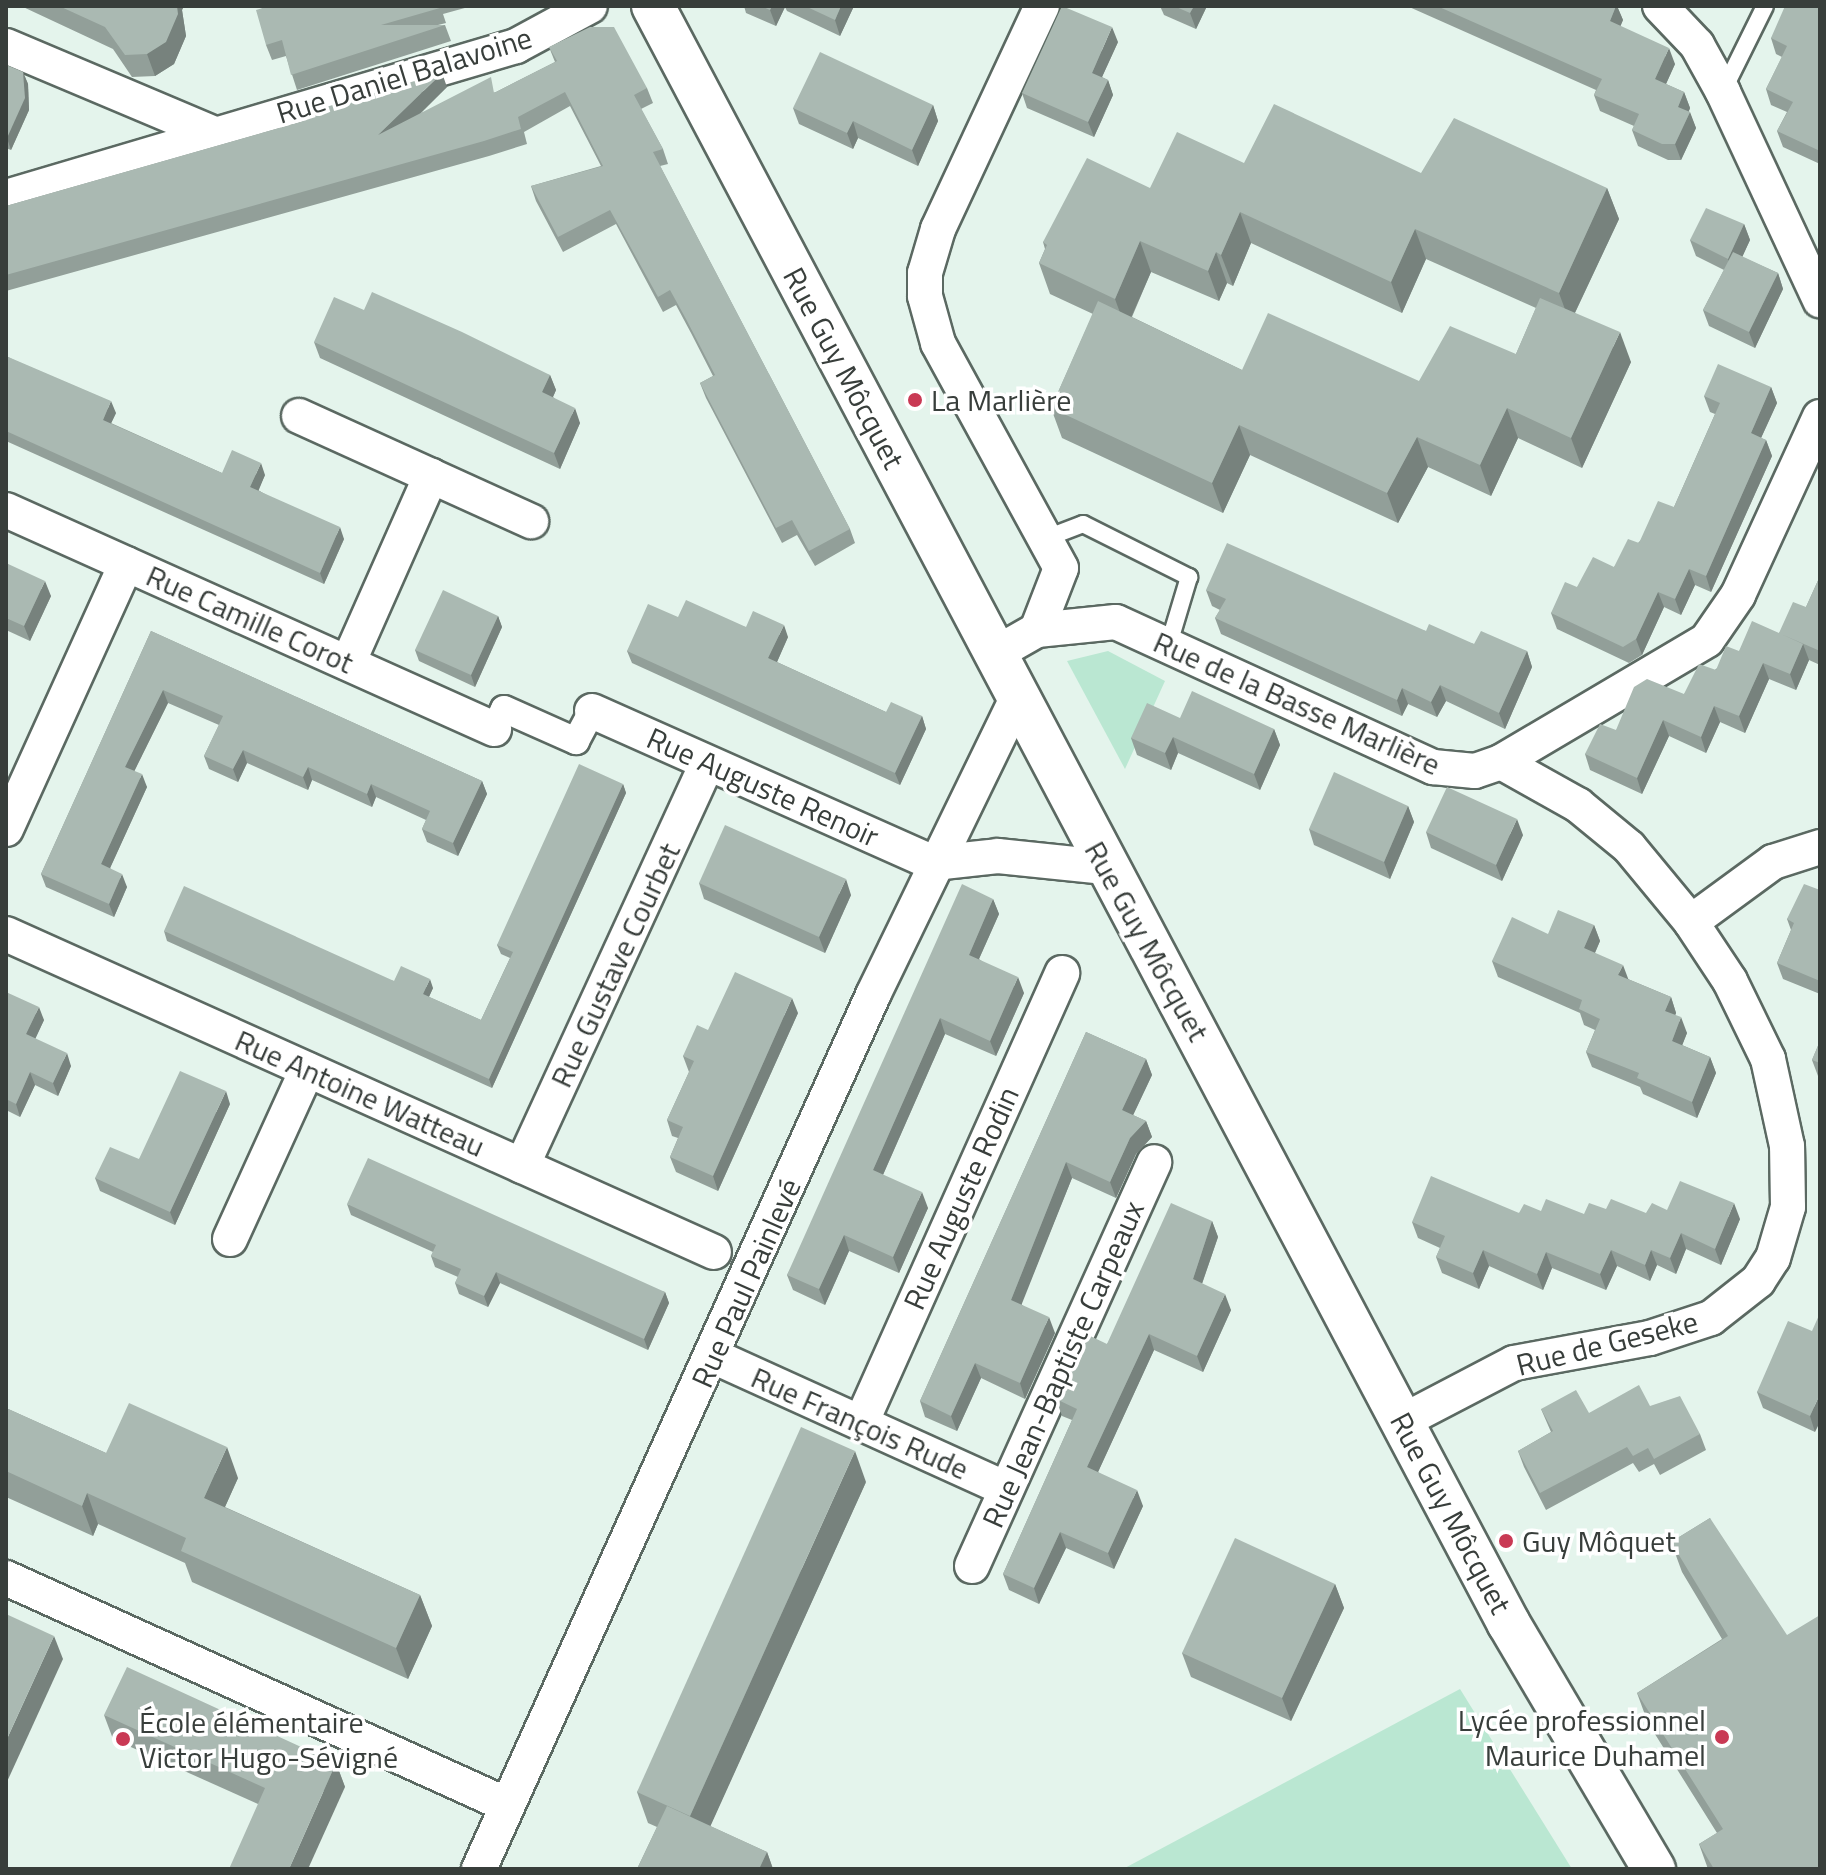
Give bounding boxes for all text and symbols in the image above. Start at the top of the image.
street label: Rue Daniel Balavoine [272,19,536,131]
street label: Rue Guy Môcquet [776,261,912,475]
place label: La Marlière [931,382,1071,418]
marker: La Marlière [906,391,924,409]
street label: Rue Camille Corot [141,557,359,681]
street label: Rue de la Basse Marlière [1148,624,1446,782]
street label: Rue Auguste Renoir [642,720,884,854]
street label: Rue Guy Môcquet [1077,835,1217,1047]
street label: Rue Gustave Courbet [543,837,687,1093]
street label: Rue Antoine Watteau [230,1022,490,1164]
street label: Rue Auguste Rodin [896,1081,1026,1315]
street label: Rue Paul Painlevé [684,1173,808,1393]
street label: Rue Jean-Baptiste Carpeaux [975,1195,1151,1533]
street label: Rue de Geseke [1513,1303,1701,1383]
street label: Rue François Rude [746,1359,974,1487]
street label: Rue Guy Môcquet [1383,1406,1519,1620]
place label: Guy Môquet [1522,1523,1676,1559]
marker: Guy Môquet [1497,1532,1515,1550]
place label: Lycée professionnel Maurice Duhamel [1458,1702,1706,1772]
place label: École élémentaire Victor Hugo-Sévigné [139,1704,398,1774]
marker: Lycée professionnel Maurice Duhamel [1713,1728,1731,1746]
marker: École élémentaire Victor Hugo-Sévigné [114,1730,132,1748]

